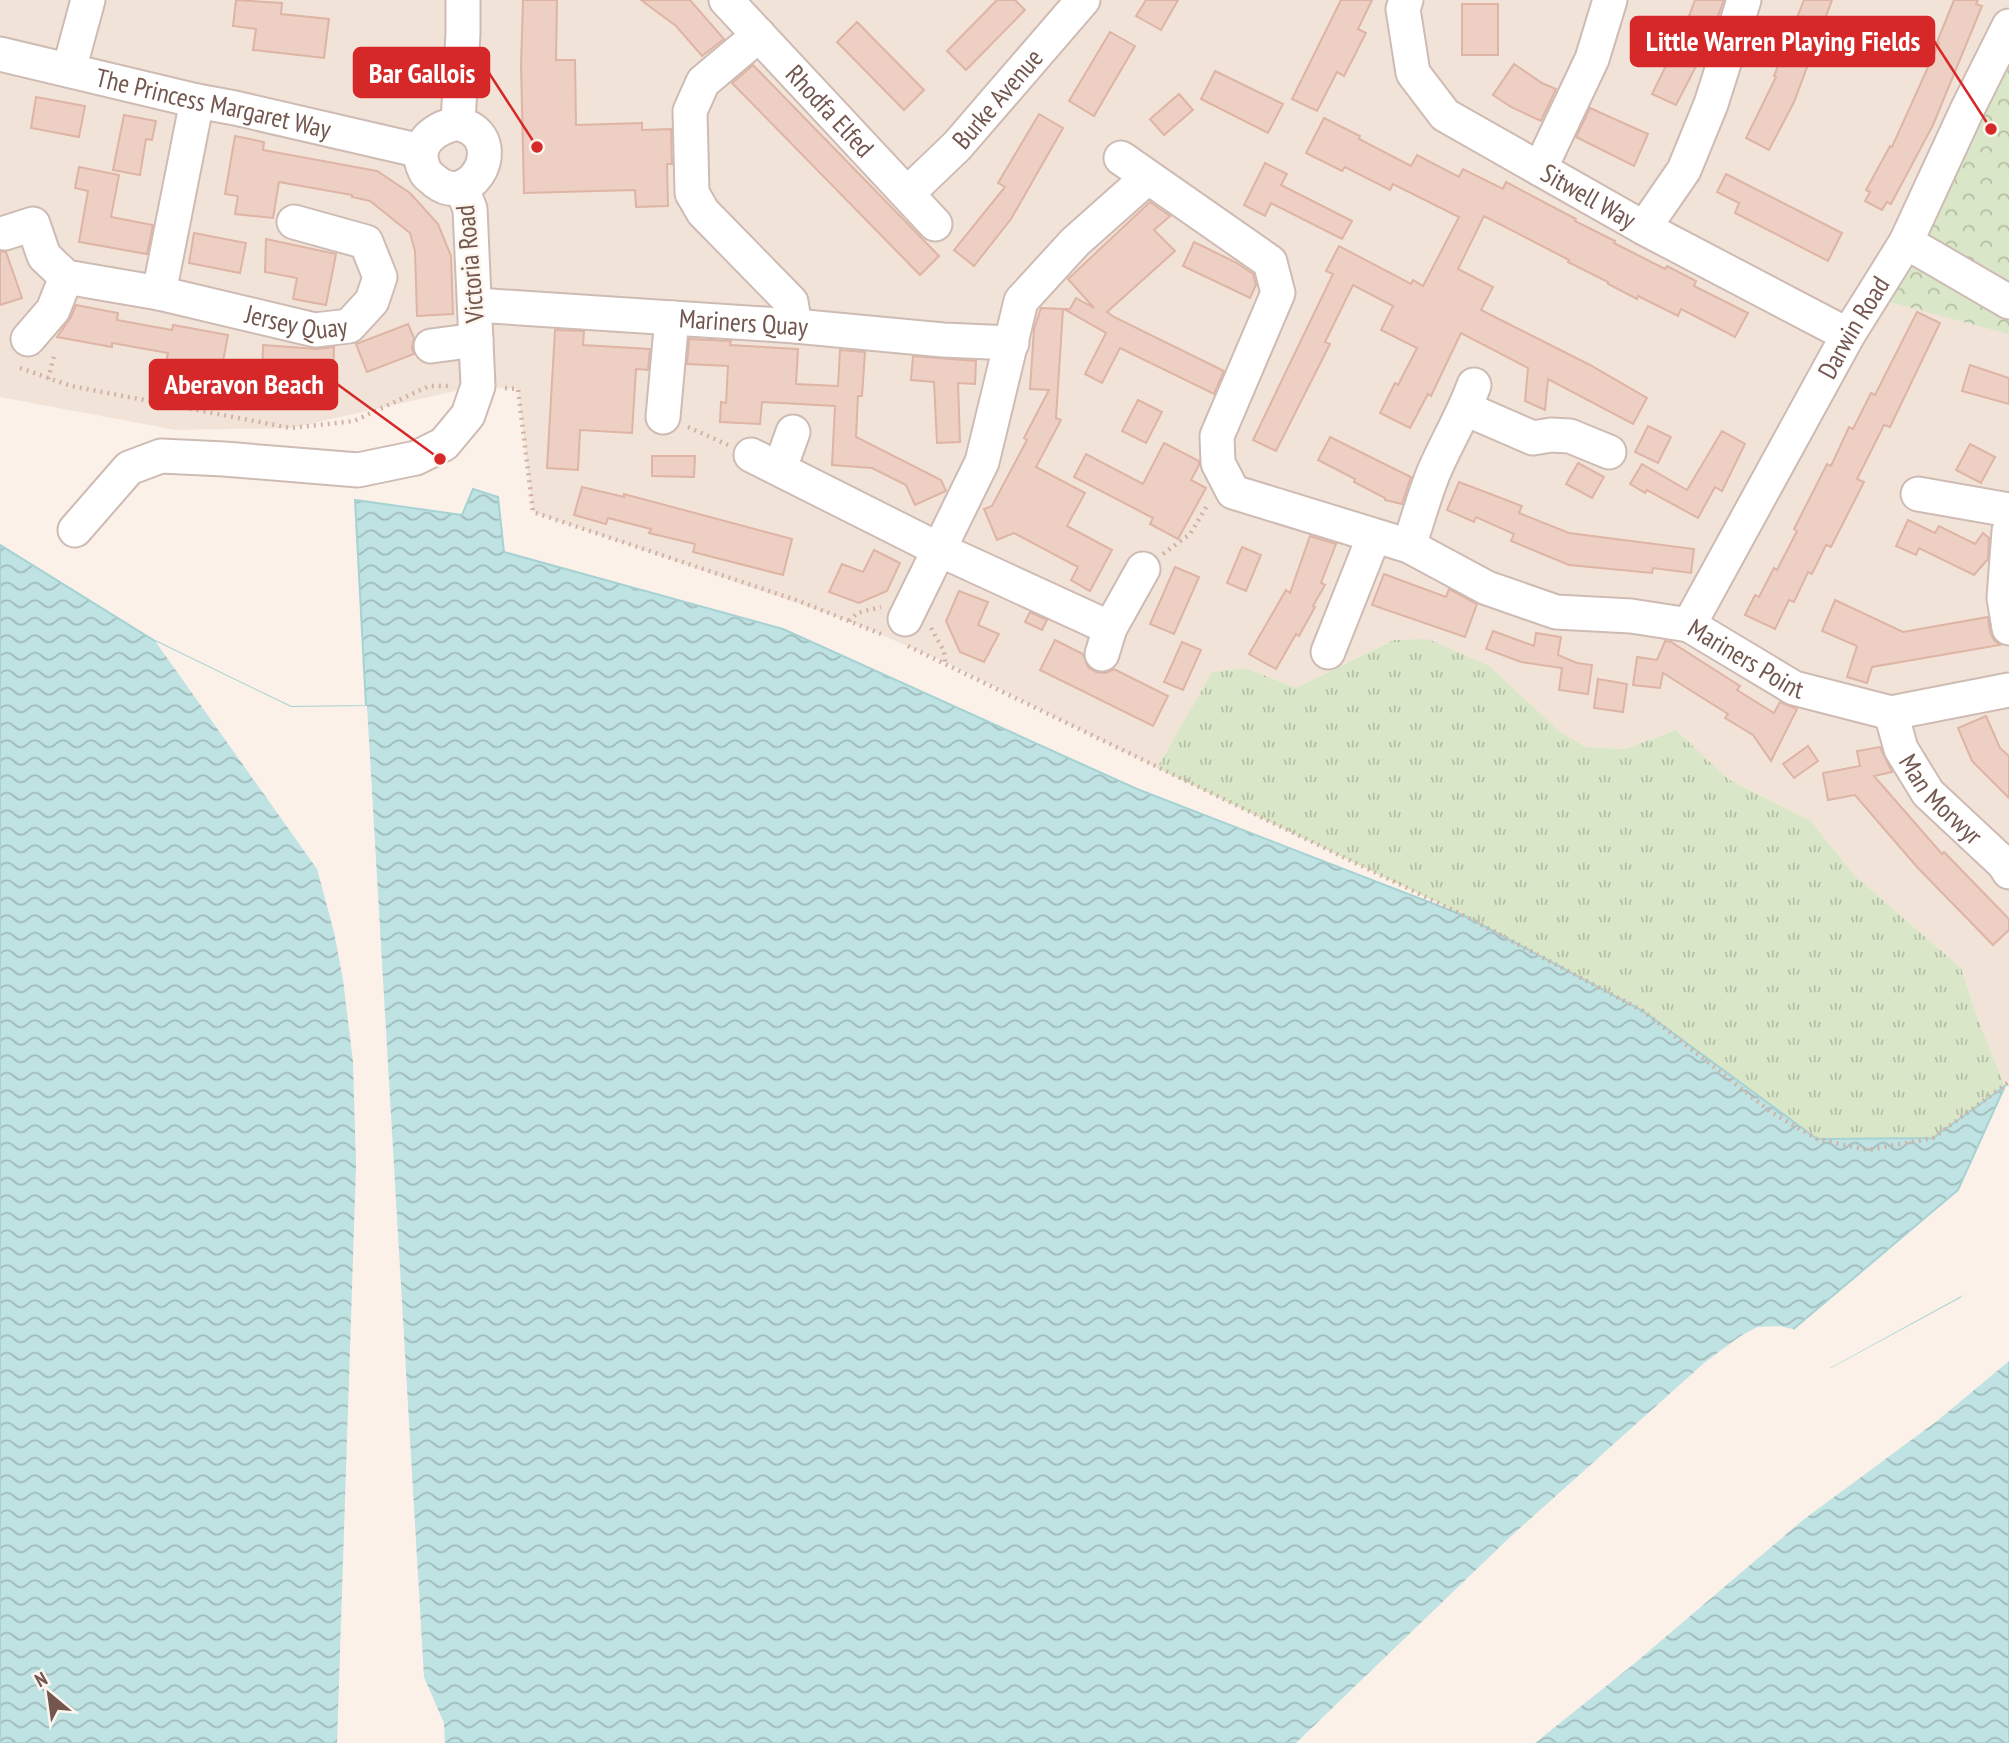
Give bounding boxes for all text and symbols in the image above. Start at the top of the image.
callout: Little Warren Playing Fields [1631,17,1934,66]
text: Little Warren Playing Fields [1646,22,1920,59]
street label: Burke Avenue [945,42,1050,156]
callout: Bar Gallois [354,48,489,97]
text: Bar Gallois [369,54,476,91]
street label: Rhodfa Elfed [779,58,881,164]
street label: The Princess Margaret Way [93,60,334,146]
street label: Sitwell Way [1535,156,1642,236]
street label: Victoria Road [448,204,491,325]
street label: Darwin Road [1810,270,1897,384]
street label: Jersey Quay [241,297,349,346]
street label: Mariners Quay [678,301,810,343]
callout: Aberavon Beach [150,360,337,409]
text: Aberavon Beach [163,365,324,402]
street label: Mariners Point [1682,611,1807,706]
street label: Man Morwyr [1892,748,1990,852]
north arrow [14,1659,84,1729]
text: N [30,1666,51,1692]

